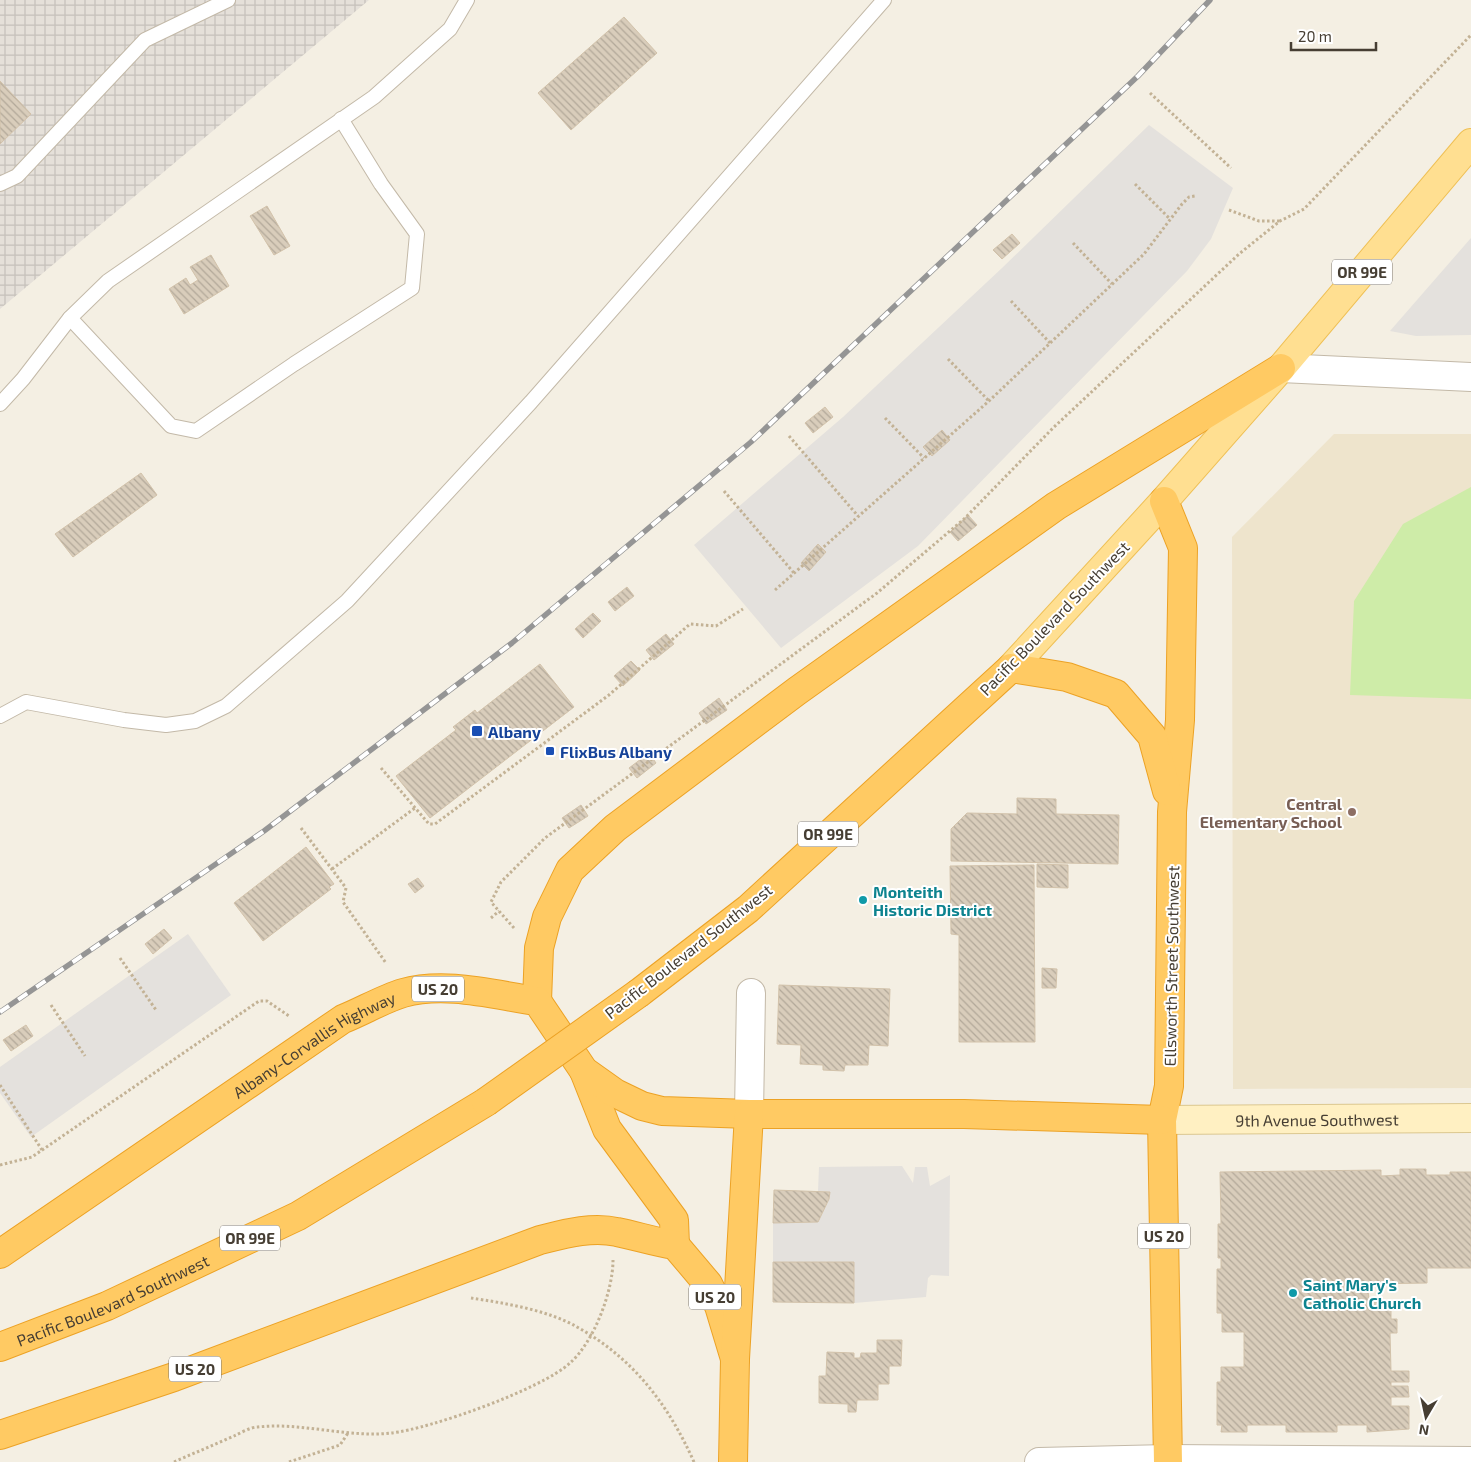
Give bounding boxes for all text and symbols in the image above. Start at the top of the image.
scale bar [1291,20,1376,52]
text: 20 m [1298,27,1332,45]
road number: OR 99E [1332,260,1392,284]
street label: Pacific Boulevard Southwest [975,537,1133,699]
place label: Albany [488,722,541,742]
marker: Albany [470,724,484,738]
place label: FlixBus Albany [560,742,672,762]
marker: FlixBus Albany [544,745,556,757]
place label: Central Elementary School [1200,794,1343,832]
marker: Central Elementary School [1346,806,1358,818]
road number: OR 99E [798,822,858,846]
street label: Ellsworth Street Southwest [1160,865,1182,1067]
street label: Pacific Boulevard Southwest [601,880,775,1022]
place label: Monteith Historic District [873,882,993,919]
marker: Monteith Historic District [857,894,869,906]
road number: US 20 [412,976,464,1002]
street label: Albany-Corvallis Highway [229,987,398,1101]
street label: 9th Avenue Southwest [1235,1109,1399,1129]
road number: US 20 [1138,1224,1190,1248]
road number: OR 99E [220,1226,280,1250]
street label: Pacific Boulevard Southwest [14,1250,212,1349]
place label: Saint Mary's Catholic Church [1303,1275,1421,1312]
road number: US 20 [689,1284,741,1310]
marker: Saint Mary's Catholic Church [1287,1287,1299,1299]
road number: US 20 [169,1356,221,1382]
north arrow [1401,1392,1451,1442]
text: N [1418,1421,1430,1440]

